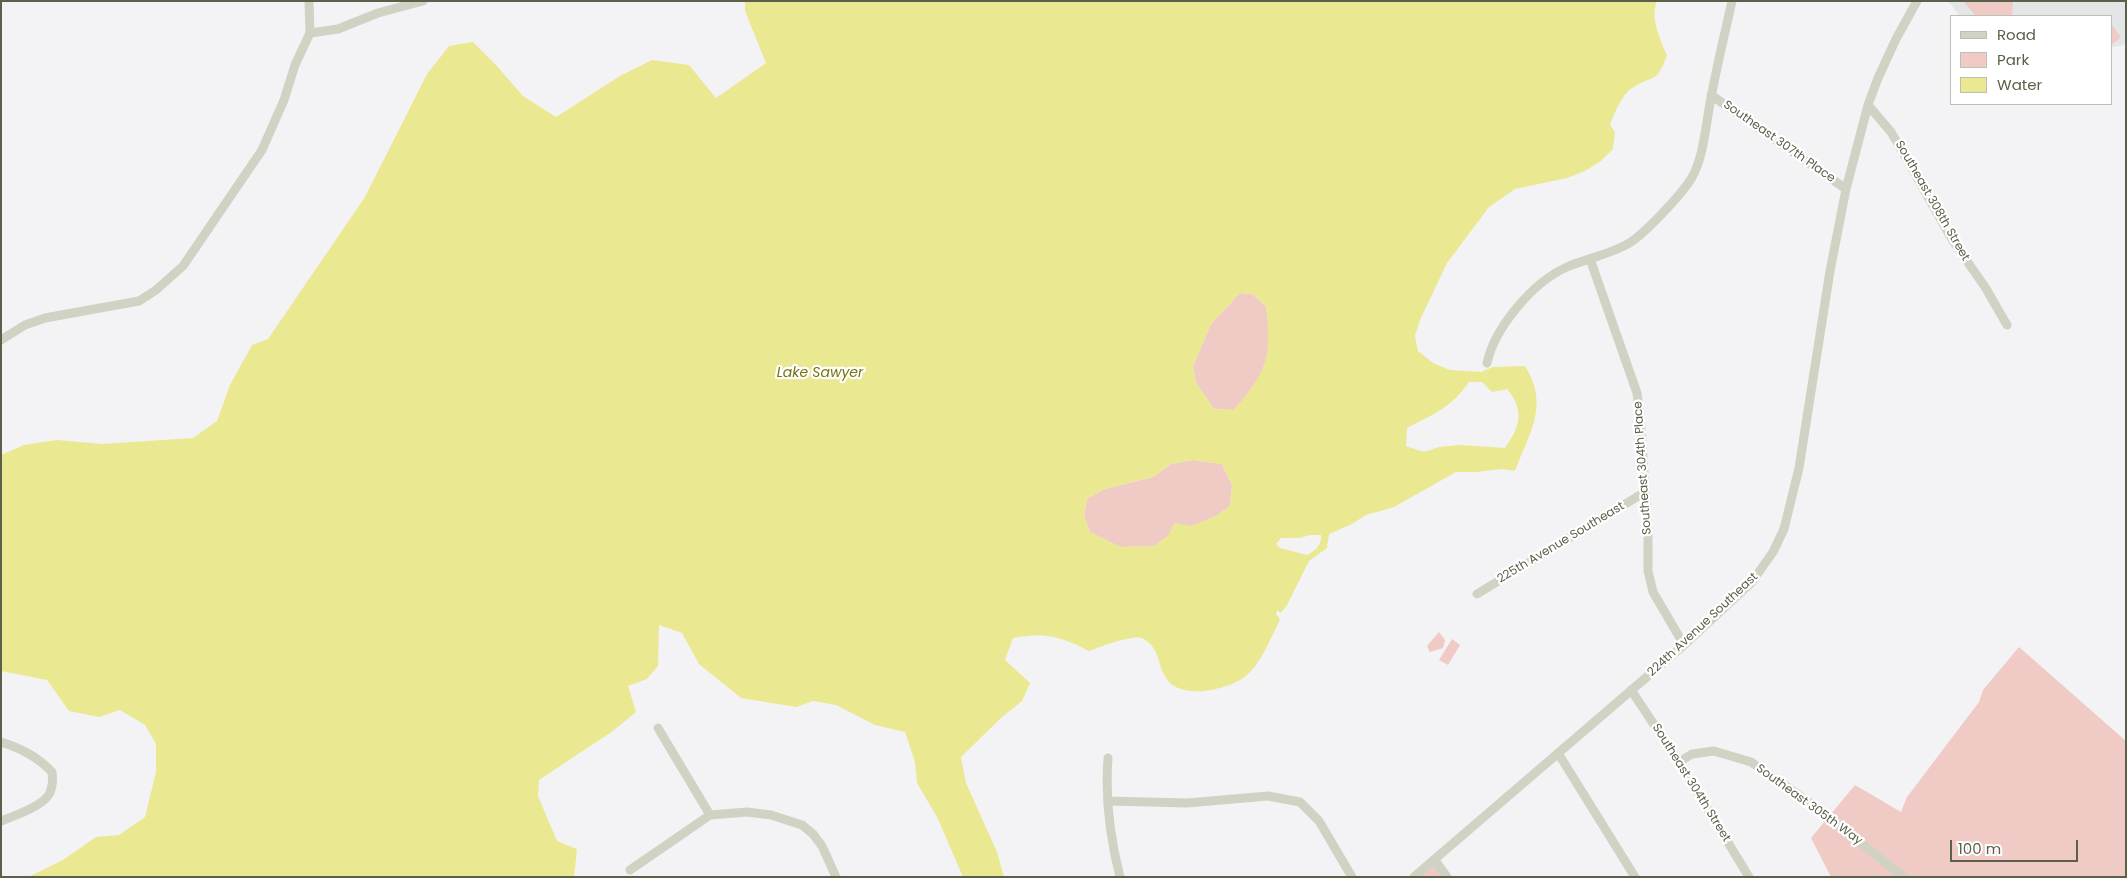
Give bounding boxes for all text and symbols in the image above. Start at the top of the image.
legend [1950,15,2112,105]
text: Road [1997,24,2036,45]
text: Park [1997,49,2029,70]
text: Water [1997,74,2042,95]
street label: Southeast 307th Place [1720,98,1838,186]
street label: Southeast 308th Street [1892,138,1972,264]
water label: Lake Sawyer [777,365,863,381]
street label: Southeast 304th Place [1631,401,1655,535]
street label: 225th Avenue Southeast [1495,499,1627,587]
street label: 224th Avenue Southeast [1645,570,1761,680]
street label: Southeast 304th Street [1649,721,1733,845]
street label: Southeast 305th Way [1753,762,1865,848]
scale bar [1952,830,2080,862]
text: 100 m [1958,838,2001,859]

